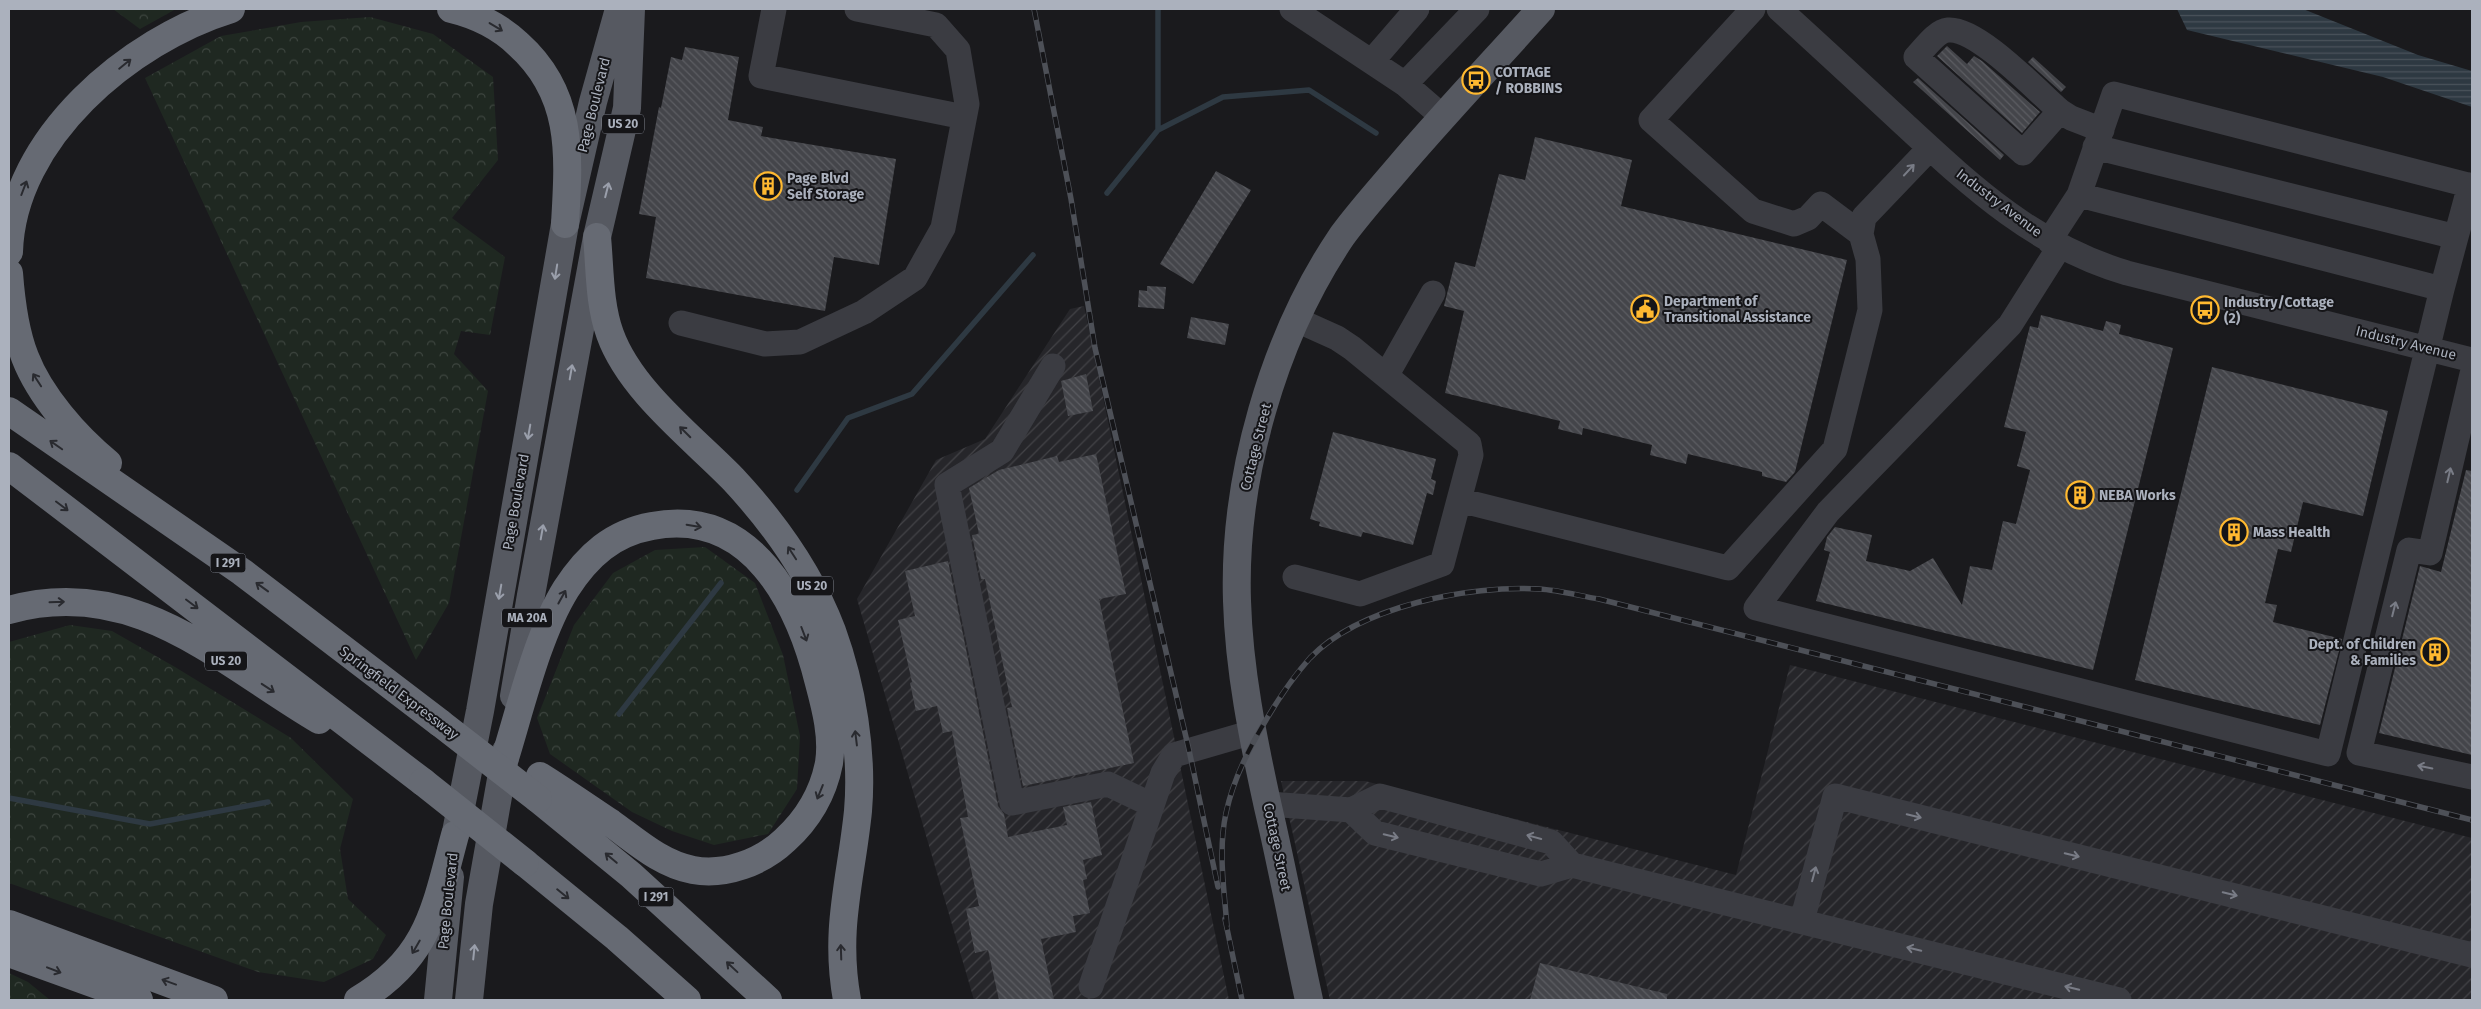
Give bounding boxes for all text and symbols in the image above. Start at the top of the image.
one-way arrow [489,23,503,33]
street label: Page Boulevard [574,56,614,154]
one-way arrow [118,58,131,69]
place label: COTTAGE / ROBBINS [1495,64,1562,97]
bus stop icon: COTTAGE / ROBBINS [1461,65,1491,95]
road number: US 20 [602,115,644,134]
one-way arrow [1903,163,1915,176]
street label: Industry Avenue [1953,165,2045,241]
place label: Page Blvd Self Storage [787,170,865,203]
building icon: Page Blvd Self Storage [753,171,783,201]
one-way arrow [20,181,29,196]
one-way arrow [603,182,612,198]
one-way arrow [551,263,561,279]
place label: Department of Transitional Assistance [1664,293,1811,326]
public building icon: Department of Transitional Assistance [1630,294,1660,324]
place label: Industry/Cottage (2) [2224,294,2334,327]
bus stop icon: Industry/Cottage (2) [2190,295,2220,325]
street label: Industry Avenue [2354,322,2458,364]
one-way arrow [567,365,577,381]
one-way arrow [32,373,42,387]
street label: Cottage Street [1237,401,1275,493]
one-way arrow [523,423,533,439]
one-way arrow [680,426,692,438]
one-way arrow [50,440,64,450]
street label: Page Boulevard [499,453,533,551]
one-way arrow [2445,467,2454,483]
building icon: NEBA Works [2065,480,2095,510]
place label: NEBA Works [2099,487,2176,504]
one-way arrow [55,501,69,511]
building icon: Mass Health [2219,517,2249,547]
one-way arrow [686,521,702,531]
place label: Mass Health [2253,524,2330,541]
one-way arrow [538,525,548,541]
one-way arrow [787,547,797,561]
road number: I 291 [210,554,246,572]
road number: US 20 [791,576,833,596]
one-way arrow [255,582,269,592]
one-way arrow [495,583,505,599]
one-way arrow [557,591,567,605]
one-way arrow [48,598,64,607]
one-way arrow [185,598,198,609]
one-way arrow [2390,601,2399,617]
road number: MA 20A [502,608,552,628]
one-way arrow [800,626,809,641]
place label: Dept. of Children & Families [2309,636,2416,669]
building icon: Dept. of Children & Families [2420,637,2450,667]
street label: Springfield Expressway [336,643,462,743]
road number: US 20 [205,651,247,670]
one-way arrow [260,683,274,693]
one-way arrow [851,731,861,747]
one-way arrow [2417,762,2433,771]
one-way arrow [815,784,824,799]
street label: Cottage Street [1259,801,1295,894]
one-way arrow [1906,811,1922,821]
one-way arrow [1382,832,1398,841]
one-way arrow [1526,832,1542,841]
one-way arrow [2063,851,2079,860]
street label: Page Boulevard [434,852,462,950]
one-way arrow [605,853,618,864]
one-way arrow [1810,867,1820,883]
one-way arrow [556,888,569,899]
road number: I 291 [638,888,674,906]
one-way arrow [2221,890,2237,899]
one-way arrow [411,940,421,954]
one-way arrow [469,944,479,960]
one-way arrow [836,944,846,960]
one-way arrow [1906,944,1922,953]
one-way arrow [726,961,738,973]
one-way arrow [46,966,62,975]
one-way arrow [162,977,177,986]
one-way arrow [2064,983,2080,993]

